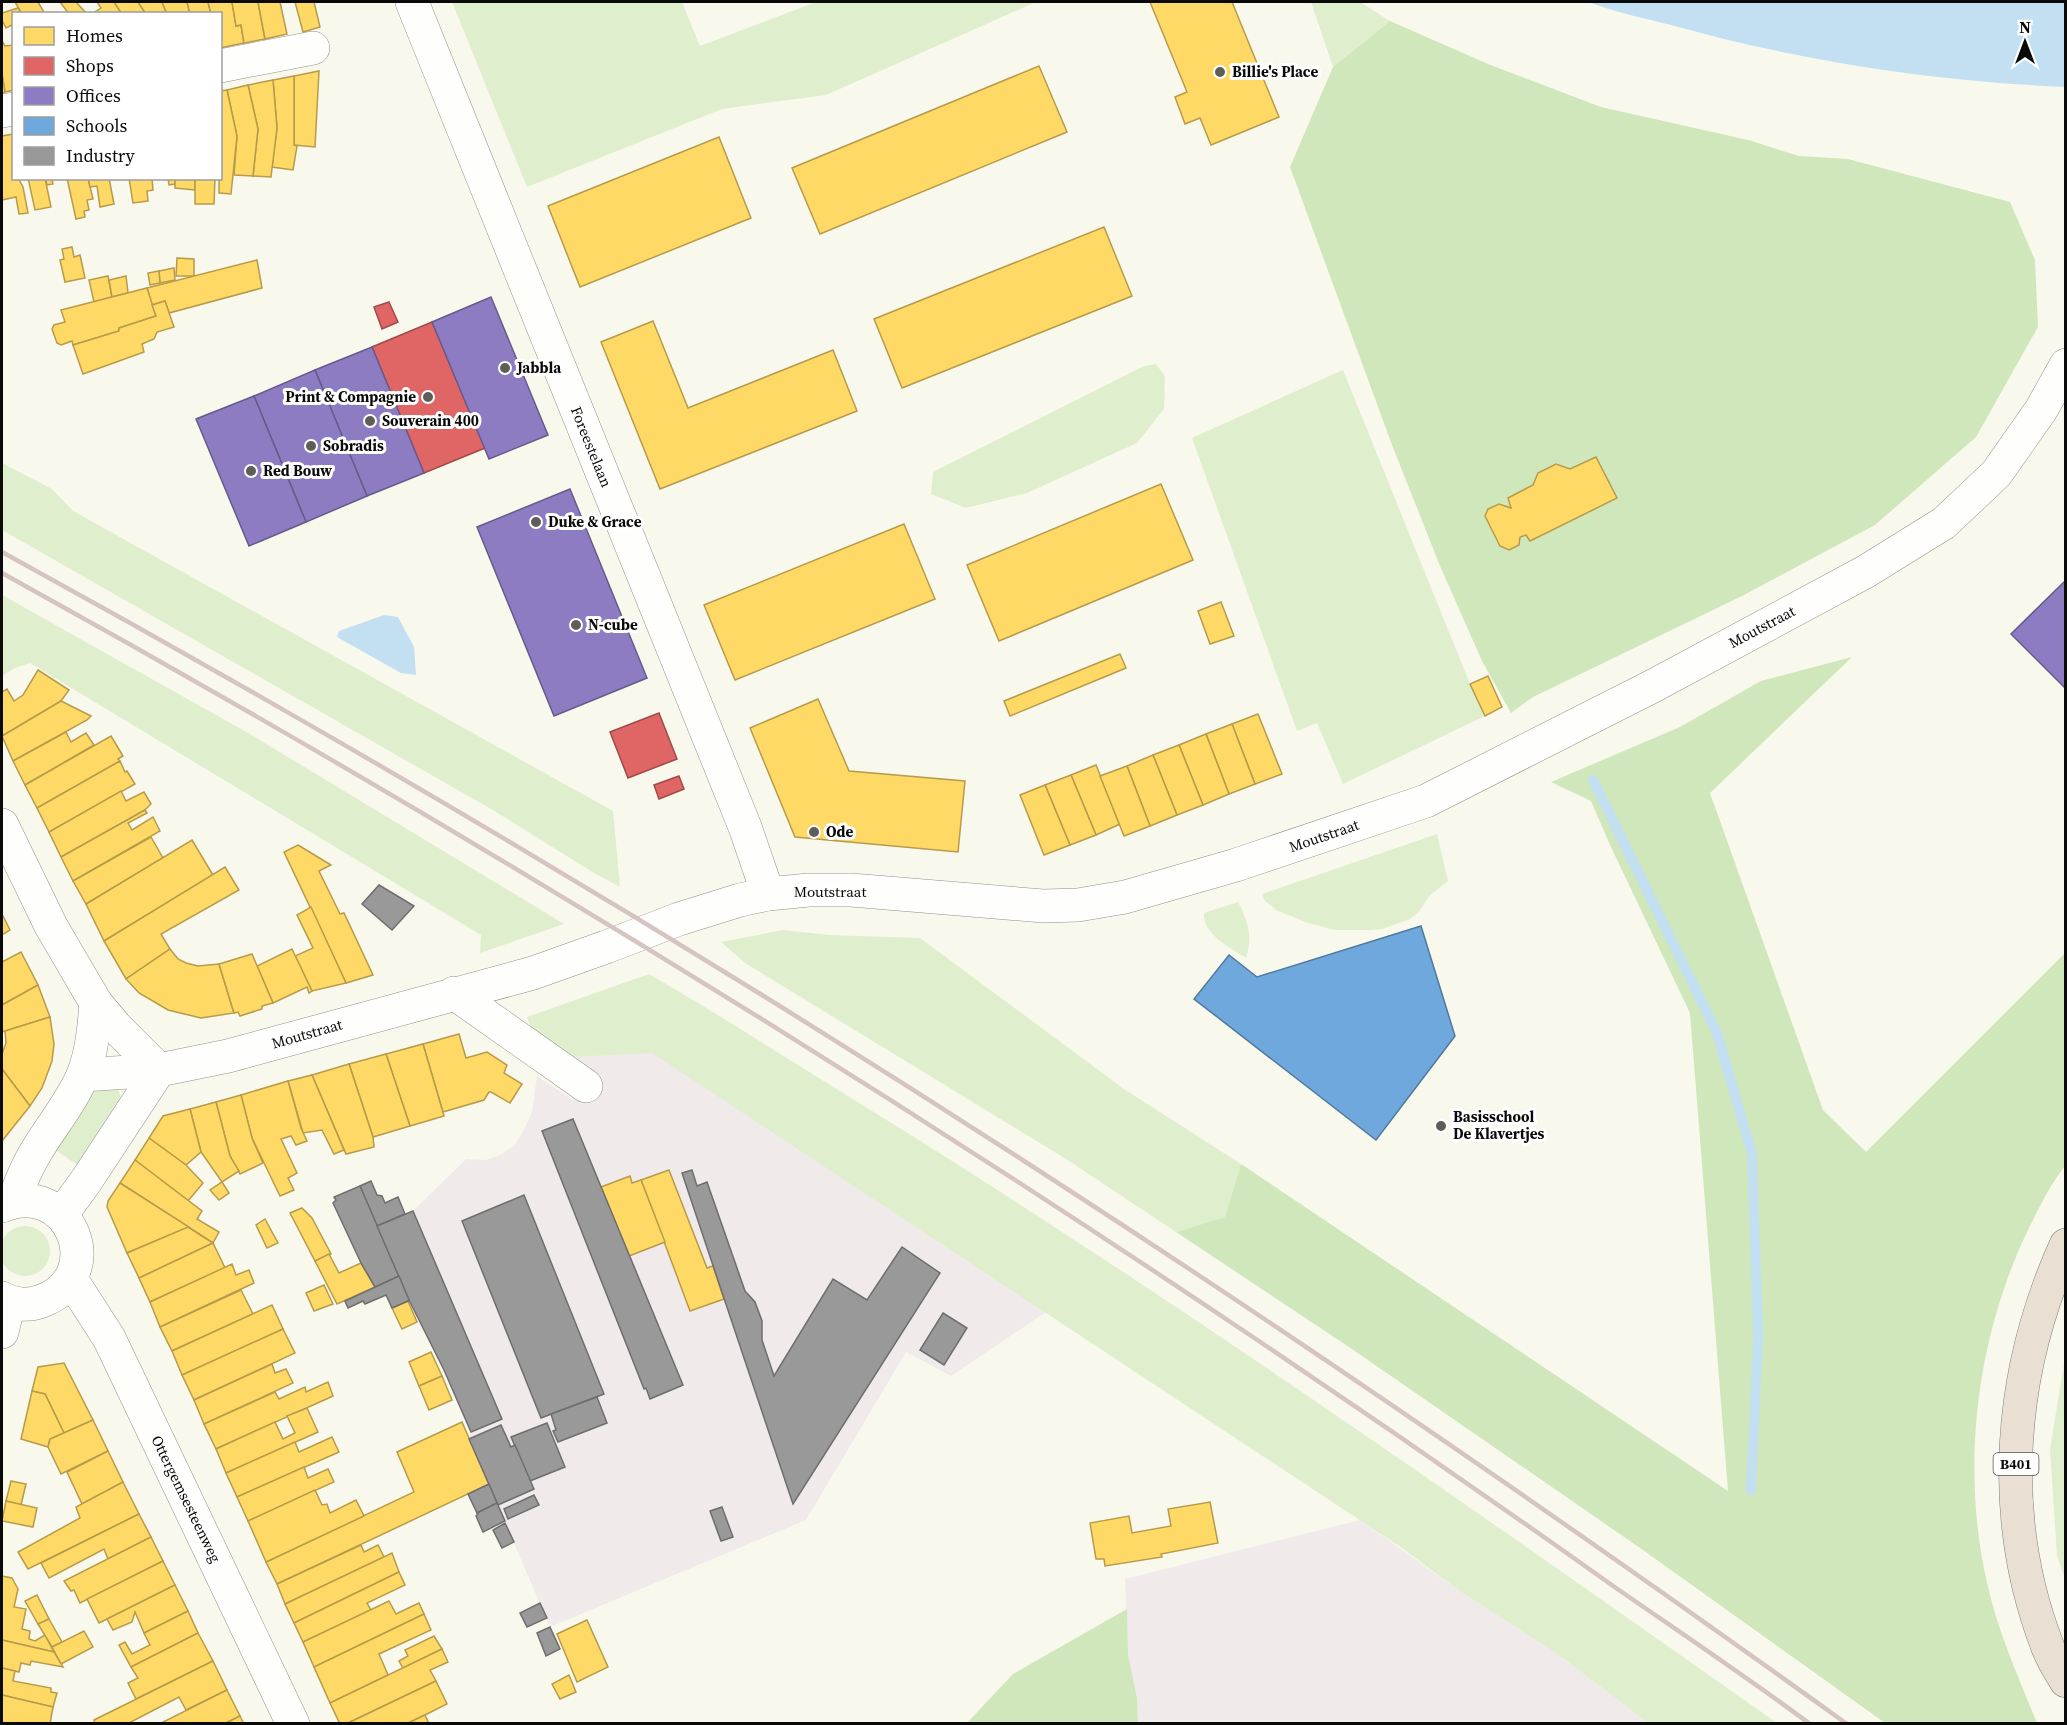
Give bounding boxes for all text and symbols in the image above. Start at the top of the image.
legend [12,12,222,180]
north arrow [1995,12,2055,72]
text: N [2019,16,2031,38]
text: Homes [66,23,123,48]
text: Shops [66,53,114,78]
place label: Billie's Place [1232,61,1318,82]
marker: Billie's Place [1213,65,1227,79]
text: Offices [66,83,121,108]
text: Schools [66,113,128,138]
text: Industry [66,143,136,168]
place label: Jabbla [516,357,562,378]
marker: Jabbla [498,361,512,375]
place label: Print & Compagnie [285,386,416,407]
marker: Print & Compagnie [421,390,435,404]
street label: Foreestelaan [566,403,617,490]
place label: Souverain 400 [382,410,479,431]
marker: Souverain 400 [363,414,377,428]
place label: Sobradis [323,435,384,456]
marker: Sobradis [304,439,318,453]
place label: Red Bouw [263,460,332,481]
marker: Red Bouw [244,464,258,478]
place label: Duke & Grace [548,511,642,532]
marker: Duke & Grace [529,515,543,529]
street label: Moutstraat [1725,600,1799,653]
place label: N-cube [588,614,638,635]
marker: N-cube [569,618,583,632]
street label: Moutstraat [1286,814,1362,857]
place label: Ode [826,821,853,842]
marker: Ode [807,825,821,839]
street label: Moutstraat [794,881,866,902]
street label: Moutstraat [269,1013,345,1054]
place label: Basisschool De Klavertjes [1453,1106,1545,1144]
marker: Basisschool De Klavertjes [1434,1119,1448,1133]
street label: Ottergemsesteenweg [147,1432,226,1566]
road number: B401 [1994,1453,2038,1475]

